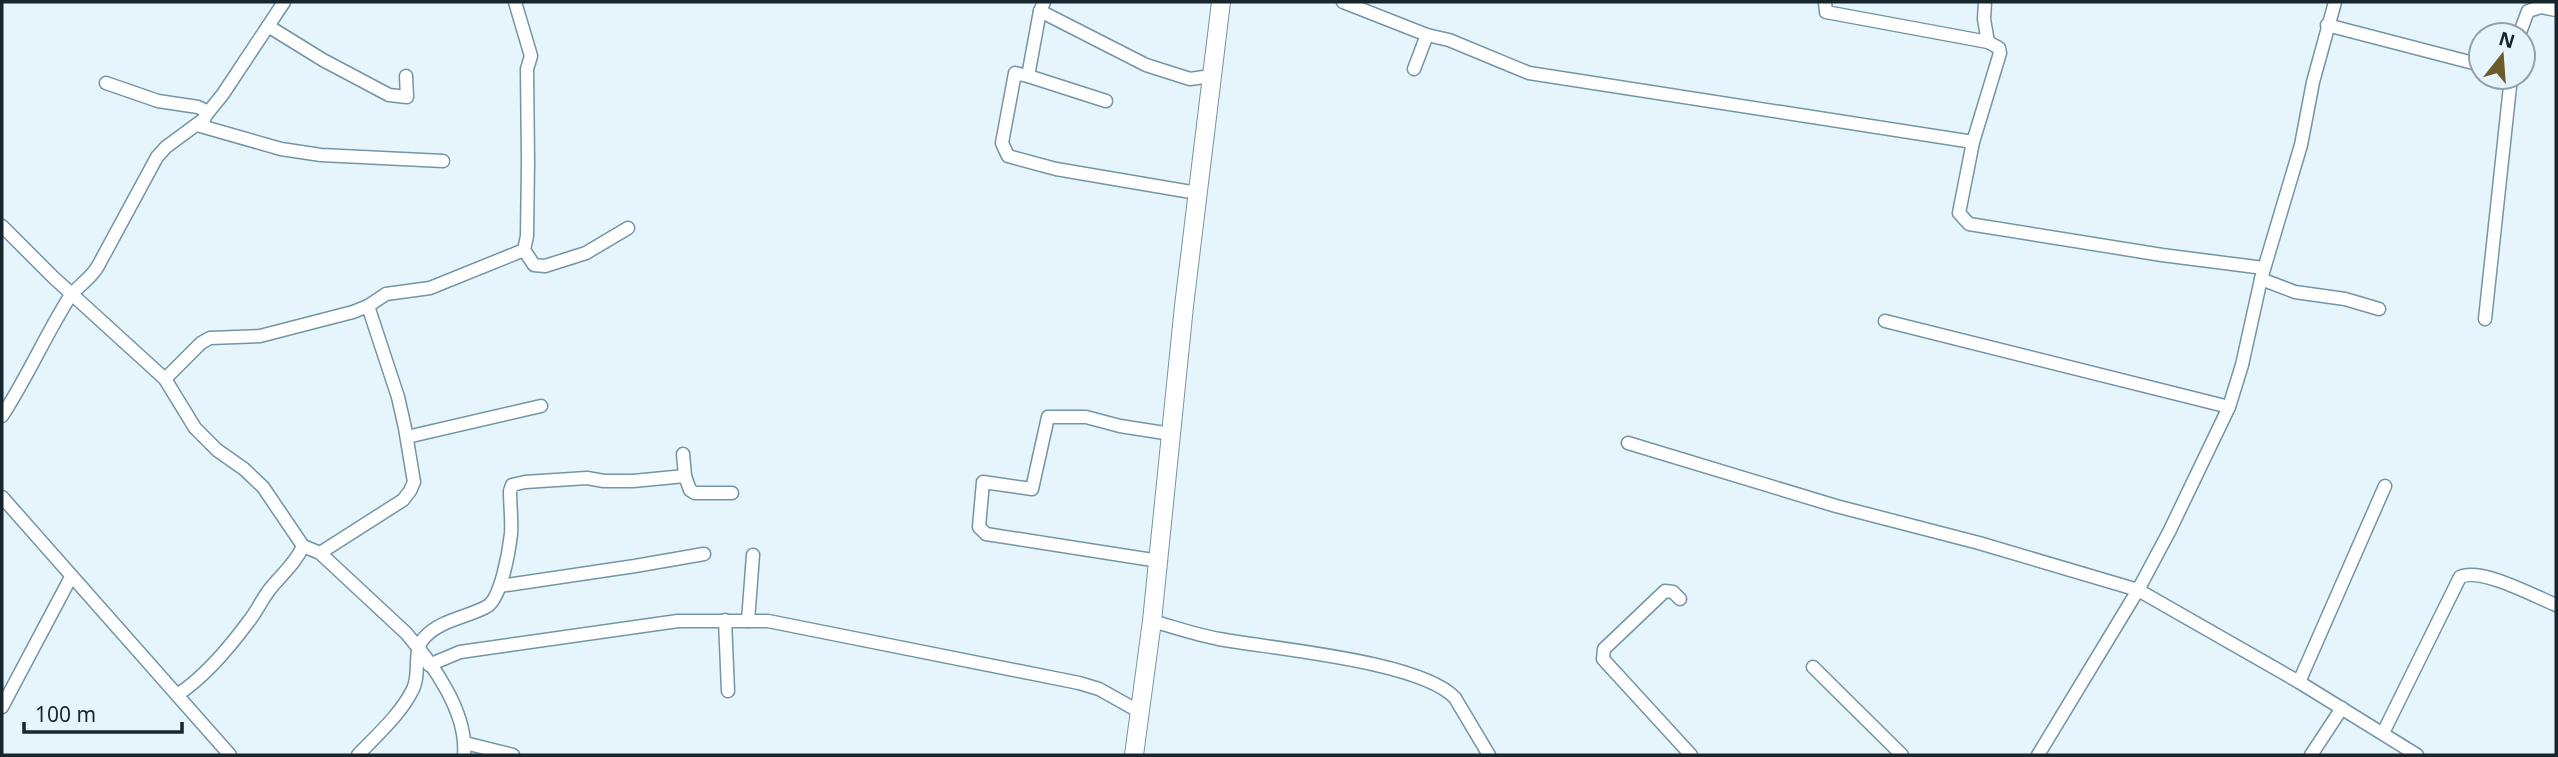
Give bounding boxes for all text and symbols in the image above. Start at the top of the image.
north arrow [2467,21,2537,91]
text: N [2496,25,2518,54]
scale bar [24,690,182,734]
text: 100 m [35,700,96,728]

